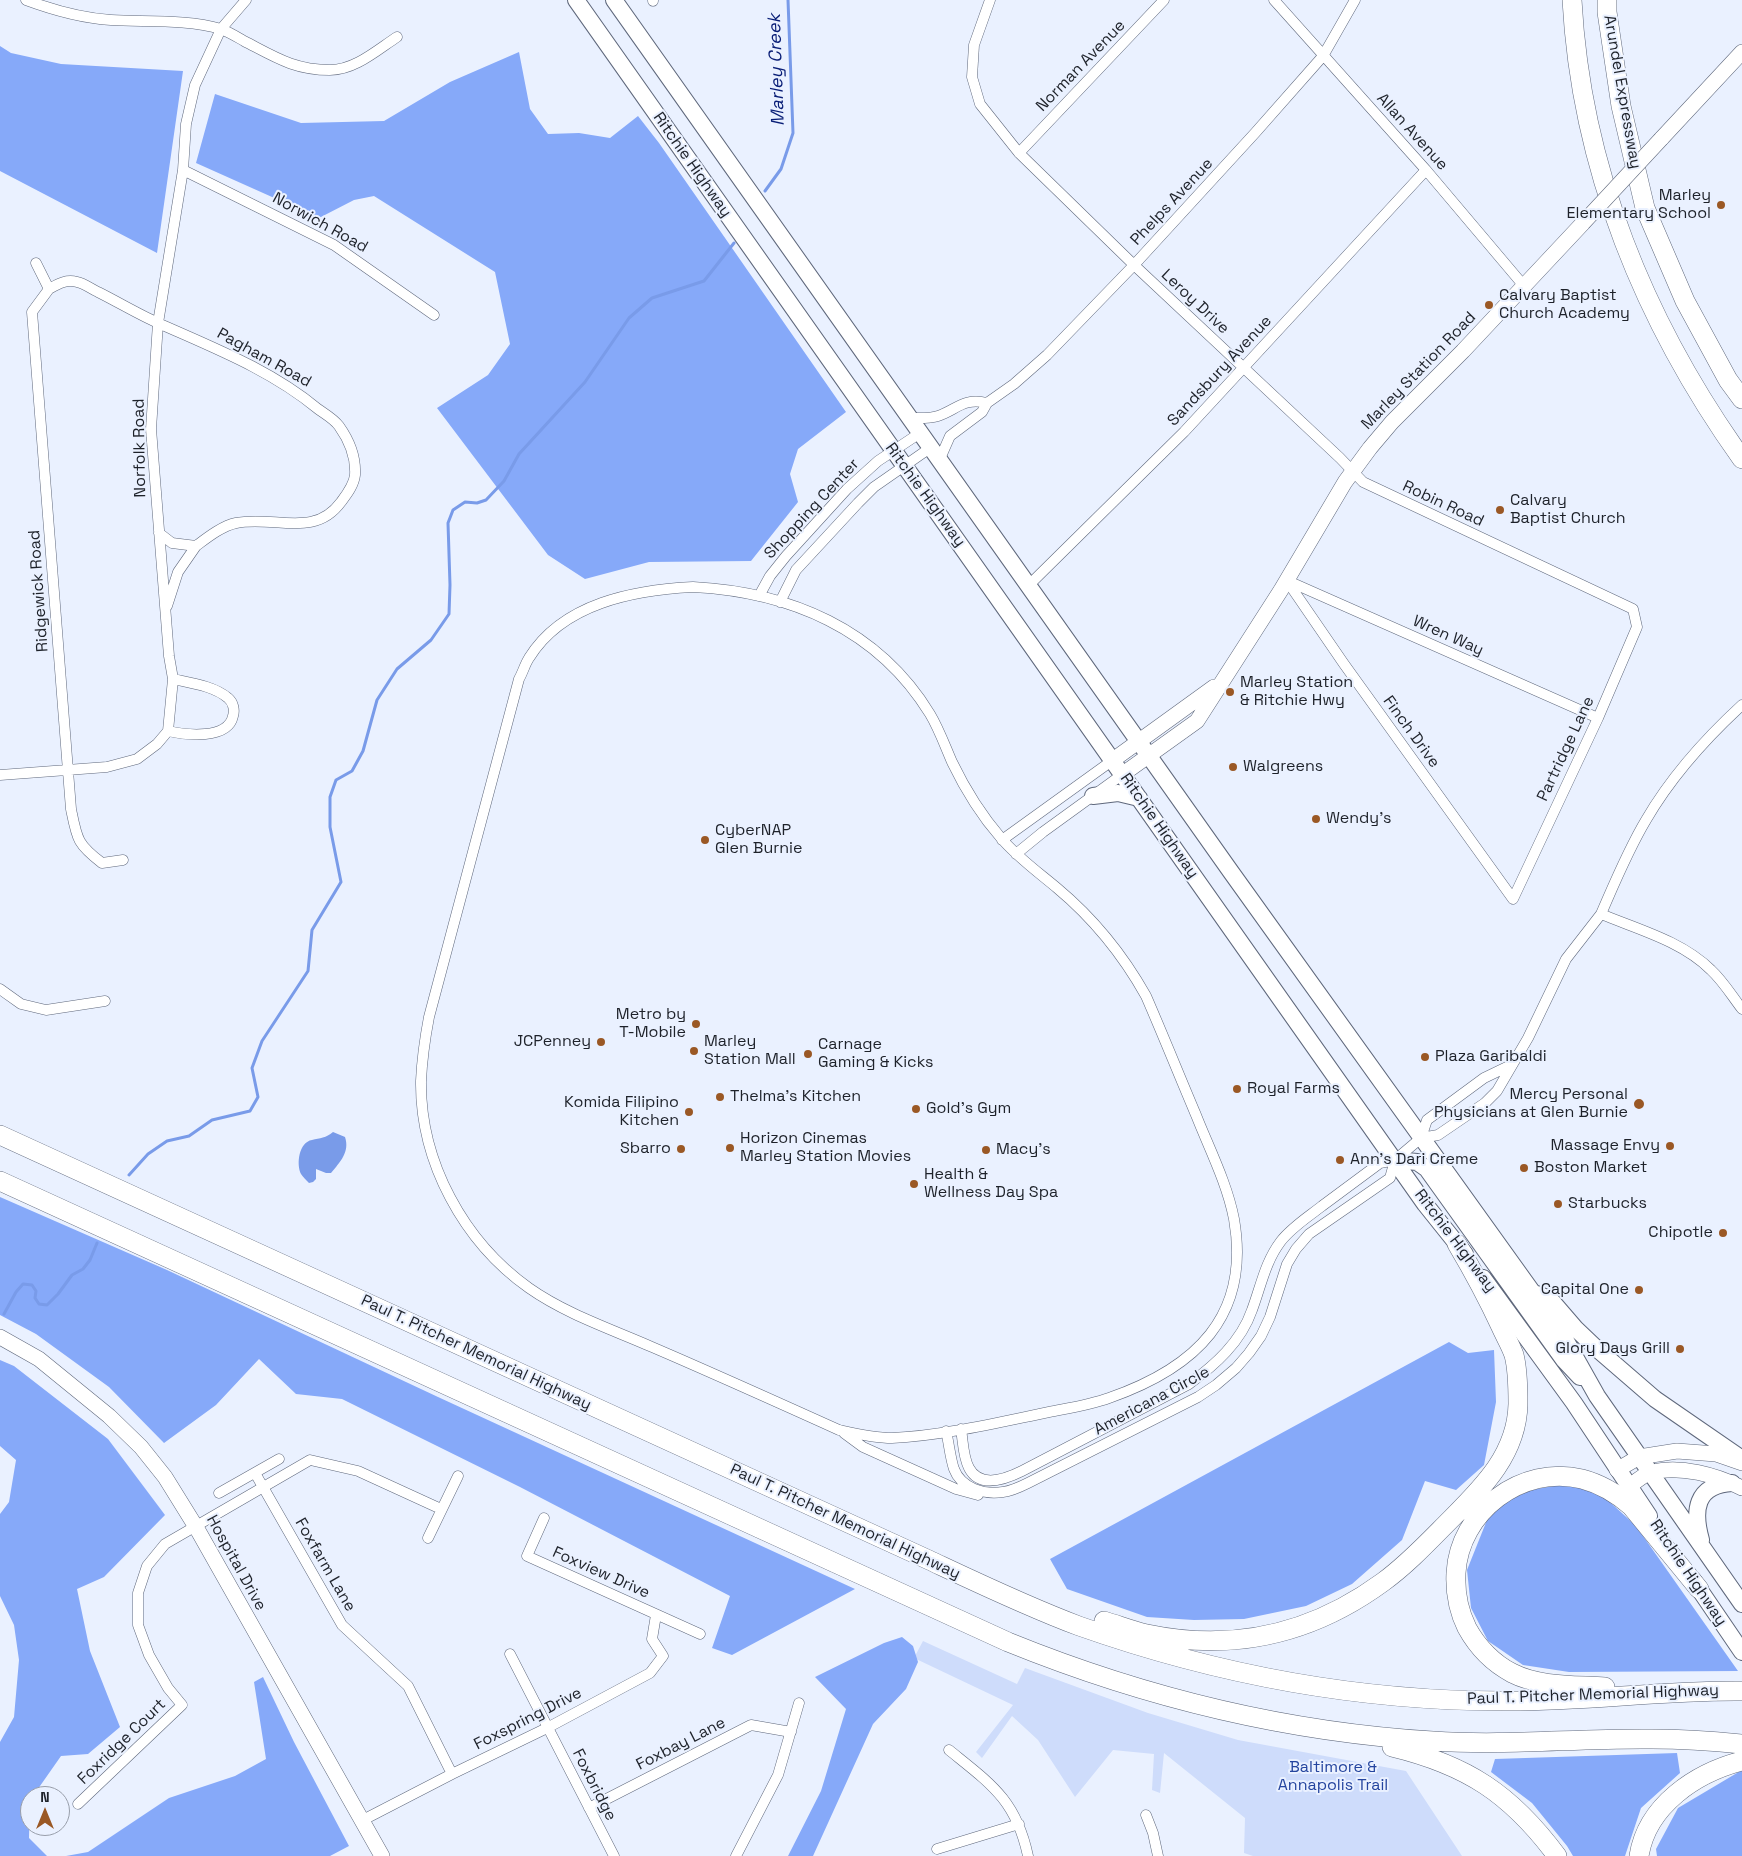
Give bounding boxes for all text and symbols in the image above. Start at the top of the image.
water label: Marley Creek [764,13,790,127]
street label: Arundel Expressway [1599,14,1645,170]
street label: Norman Avenue [1032,16,1130,116]
street label: Allan Avenue [1372,89,1452,175]
street label: Ritchie Highway [649,109,735,221]
street label: Phelps Avenue [1127,154,1217,250]
place label: Marley Elementary School [1566,186,1711,224]
street label: Norwich Road [269,189,371,257]
marker: Marley Elementary School [1715,199,1727,211]
street label: Leroy Drive [1157,266,1233,338]
place label: Calvary Baptist Church Academy [1499,286,1630,324]
marker: Calvary Baptist Church Academy [1483,299,1495,311]
street label: Marley Station Road [1358,308,1480,434]
street label: Sandsbury Avenue [1164,312,1276,430]
street label: Pagham Road [213,324,315,392]
street label: Norfolk Road [130,398,150,498]
street label: Ritchie Highway [881,439,969,551]
street label: Shopping Center [761,455,863,563]
street label: Robin Road [1399,477,1487,531]
place label: Calvary Baptist Church [1510,491,1626,529]
marker: Calvary Baptist Church [1494,504,1506,516]
street label: Ridgewick Road [25,529,53,653]
street label: Wren Way [1410,612,1486,660]
place label: Marley Station & Ritchie Hwy [1240,673,1353,711]
marker: Marley Station & Ritchie Hwy [1224,686,1236,698]
street label: Finch Drive [1378,692,1444,772]
street label: Partridge Lane [1533,694,1599,804]
place label: Walgreens [1243,757,1323,777]
marker: Walgreens [1227,761,1239,773]
street label: Ritchie Highway [1116,770,1202,882]
place label: Wendy's [1326,809,1392,829]
marker: Wendy's [1310,813,1322,825]
place label: CyberNAP Glen Burnie [715,821,802,859]
marker: CyberNAP Glen Burnie [699,834,711,846]
place label: Metro by T-Mobile [616,1005,686,1043]
marker: Metro by T-Mobile [690,1018,702,1030]
place label: JCPenney [514,1032,591,1052]
place label: Marley Station Mall [704,1032,796,1070]
place label: Carnage Gaming & Kicks [818,1035,933,1073]
marker: JCPenney [595,1036,607,1048]
marker: Marley Station Mall [688,1045,700,1057]
place label: Plaza Garibaldi [1435,1047,1547,1067]
marker: Carnage Gaming & Kicks [802,1048,814,1060]
marker: Plaza Garibaldi [1419,1051,1431,1063]
place label: Royal Farms [1247,1079,1340,1099]
marker: Royal Farms [1231,1083,1243,1095]
place label: Mercy Personal Physicians at Glen Burnie [1434,1085,1628,1123]
place label: Thelma's Kitchen [730,1087,861,1107]
marker: Thelma's Kitchen [714,1091,726,1103]
place label: Komida Filipino Kitchen [564,1093,679,1131]
marker: Mercy Personal Physicians at Glen Burnie [1632,1097,1646,1111]
place label: Gold's Gym [926,1099,1011,1119]
marker: Gold's Gym [910,1103,922,1115]
marker: Komida Filipino Kitchen [683,1106,695,1118]
place label: Horizon Cinemas Marley Station Movies [740,1129,911,1167]
place label: Massage Envy [1550,1136,1660,1156]
place label: Sbarro [620,1139,671,1159]
place label: Macy's [996,1140,1051,1160]
marker: Massage Envy [1664,1140,1676,1152]
marker: Horizon Cinemas Marley Station Movies [724,1142,736,1154]
marker: Sbarro [675,1143,687,1155]
marker: Macy's [980,1144,992,1156]
place label: Ann's Dari Creme [1350,1150,1478,1170]
marker: Ann's Dari Creme [1334,1154,1346,1166]
place label: Boston Market [1534,1158,1647,1178]
marker: Boston Market [1518,1162,1530,1174]
place label: Health & Wellness Day Spa [924,1165,1058,1203]
marker: Health & Wellness Day Spa [908,1178,920,1190]
street label: Ritchie Highway [1410,1186,1500,1296]
place label: Starbucks [1568,1194,1647,1214]
marker: Starbucks [1552,1198,1564,1210]
place label: Chipotle [1648,1223,1713,1243]
marker: Chipotle [1717,1227,1729,1239]
place label: Capital One [1541,1280,1629,1300]
marker: Capital One [1633,1284,1645,1296]
street label: Paul T. Pitcher Memorial Highway [358,1291,594,1415]
place label: Glory Days Grill [1555,1339,1670,1359]
marker: Glory Days Grill [1674,1343,1686,1355]
street label: Americana Circle [1091,1362,1213,1440]
street label: Paul T. Pitcher Memorial Highway [727,1460,963,1584]
street label: Hospital Drive [202,1512,270,1614]
street label: Foxfarm Lane [291,1515,359,1615]
street label: Ritchie Highway [1645,1516,1731,1630]
street label: Foxview Drive [549,1543,653,1603]
street label: Paul T. Pitcher Memorial Highway [1467,1681,1719,1709]
street label: Foxspring Drive [471,1684,585,1754]
street label: Foxridge Court [74,1695,170,1789]
street label: Foxbay Lane [633,1713,729,1775]
street label: Foxbridge [568,1746,620,1824]
park label: Baltimore & Annapolis Trail [1278,1758,1388,1796]
north arrow [20,1786,70,1836]
text: N [40,1788,50,1806]

